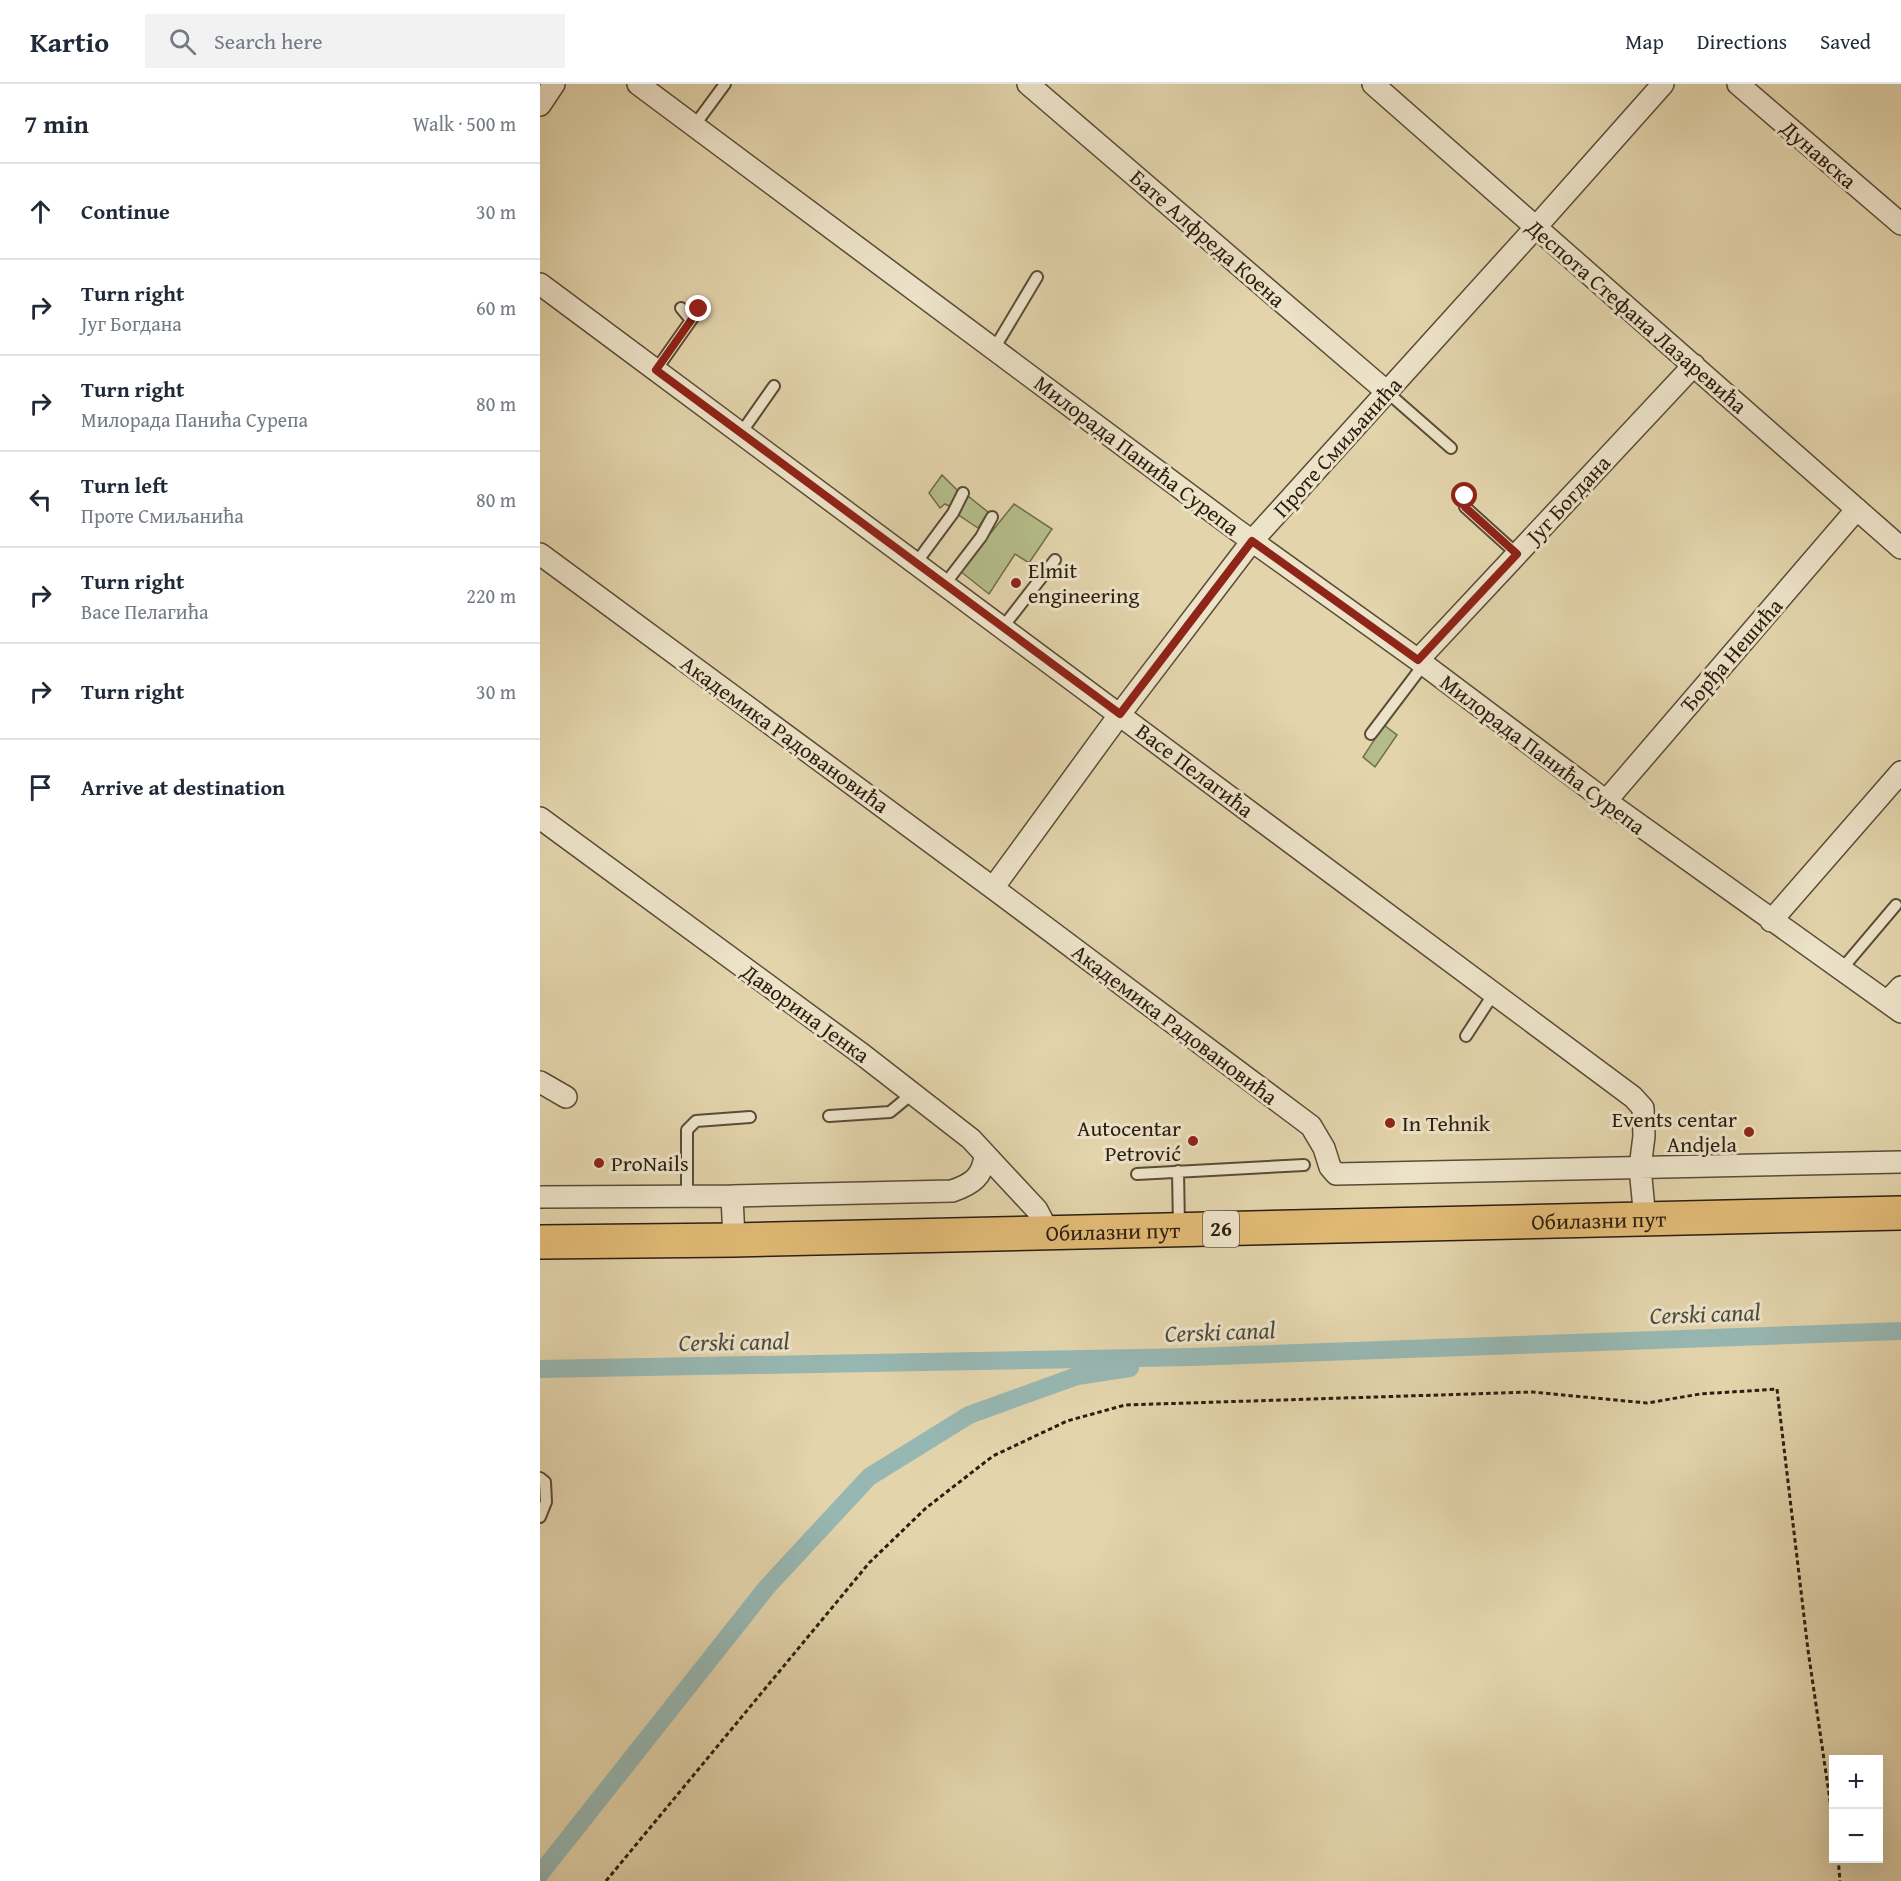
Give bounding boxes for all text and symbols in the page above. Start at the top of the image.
search box [145,14,565,68]
text: Kartio [30,21,109,62]
icon: search [166,25,199,58]
text: Search here [214,25,323,57]
text: Map [1625,26,1664,57]
text: Directions [1697,26,1787,57]
text: Saved [1820,26,1871,57]
text: 7 min [24,104,89,143]
text: Walk · 500 m [413,109,516,138]
street label: Дунавска [1773,111,1864,196]
street label: Бате Алфреда Коена [1123,161,1293,315]
icon: ahead [24,195,57,228]
text: Continue [81,195,170,227]
text: 30 m [476,197,516,226]
street label: Деспота Стефана Лазаревића [1519,210,1755,421]
text: Turn right [81,277,184,309]
icon: right [24,291,57,324]
text: 60 m [476,293,516,322]
route end [685,295,711,321]
text: Југ Богдана [81,309,182,338]
street label: Милорада Панића Сурепа [1028,367,1247,543]
street label: Проте Смиљанића [1265,369,1409,524]
text: Turn right [81,373,184,405]
icon: right [24,387,57,420]
text: 80 m [476,389,516,418]
text: Милорада Панића Сурепа [81,405,308,434]
street label: Југ Богдана [1516,447,1618,553]
text: Turn left [81,469,168,501]
route start [1451,482,1477,508]
icon: left [24,483,57,516]
text: 80 m [476,485,516,514]
text: Проте Смиљанића [81,501,244,530]
place label: Elmit engineering [1028,554,1139,611]
text: Turn right [81,565,184,597]
marker: Elmit engineering [1009,576,1023,590]
icon: right [24,579,57,612]
text: 220 m [466,581,516,610]
street label: Ђорђа Нешића [1672,590,1790,719]
text: Васе Пелагића [81,597,208,626]
street label: Академика Радовановића [674,647,896,821]
street label: Милорада Панића Сурепа [1434,666,1653,842]
icon: right [24,675,57,708]
text: Turn right [81,675,184,707]
text: 30 m [476,677,516,706]
street label: Васе Пелагића [1129,715,1261,825]
icon: arrive [24,771,57,804]
text: Arrive at destination [81,771,285,803]
street label: Академика Радовановића [1065,936,1285,1112]
street label: Даворина Јенка [734,955,877,1071]
place label: Events centar Andjela [1612,1103,1738,1160]
place label: In Tehnik [1402,1107,1491,1139]
place label: Autocentar Petrović [1077,1112,1181,1169]
marker: In Tehnik [1383,1116,1397,1130]
marker: Events centar Andjela [1742,1125,1756,1139]
marker: Autocentar Petrović [1186,1134,1200,1148]
place label: ProNails [611,1147,689,1179]
marker: ProNails [592,1156,606,1170]
street label: Обилазни пут [1531,1202,1667,1238]
road number: 26 [1203,1211,1239,1247]
street label: Обилазни пут [1045,1214,1181,1249]
water label: Cerski canal [1649,1294,1761,1333]
water label: Cerski canal [1164,1312,1276,1351]
water label: Cerski canal [678,1323,790,1360]
map controls [1829,1755,1883,1863]
button: + [1829,1755,1883,1809]
button: − [1829,1809,1883,1863]

